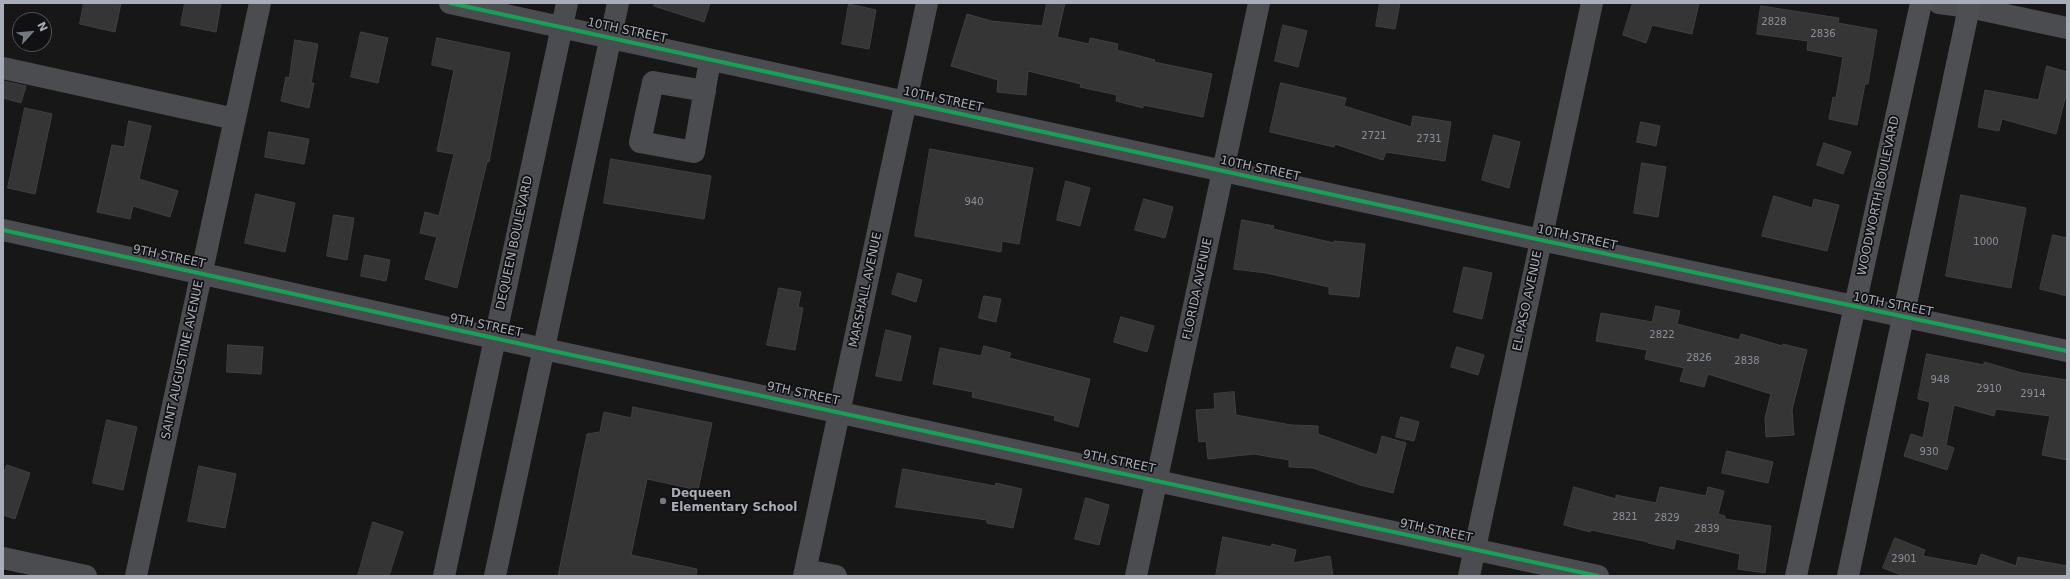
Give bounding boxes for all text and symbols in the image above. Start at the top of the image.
north arrow [12,12,52,52]
street label: 10TH STREET [586,16,668,46]
house number: 2828 [1761,16,1787,28]
text: N [34,20,50,34]
house number: 2836 [1810,28,1836,40]
street label: 10TH STREET [902,85,984,115]
street label: WOODWORTH BOULEVARD [1855,115,1903,277]
house number: 2721 [1361,130,1387,142]
house number: 2731 [1416,133,1442,145]
street label: 10TH STREET [1219,154,1301,184]
street label: DEQUEEN BOULEVARD [494,175,536,311]
house number: 940 [964,196,984,208]
street label: 10TH STREET [1536,223,1618,253]
street label: MARSHALL AVENUE [847,231,885,349]
house number: 1000 [1973,236,1999,248]
street label: FLORIDA AVENUE [1180,237,1216,341]
street label: 9TH STREET [132,242,206,272]
street label: EL PASO AVENUE [1510,250,1546,352]
street label: SAINT AUGUSTINE AVENUE [159,279,207,441]
street label: 10TH STREET [1852,290,1934,320]
street label: 9TH STREET [449,311,523,341]
house number: 2822 [1649,329,1675,341]
house number: 2826 [1686,352,1712,364]
house number: 2838 [1734,355,1760,367]
house number: 948 [1930,374,1950,386]
street label: 9TH STREET [766,379,840,409]
house number: 2910 [1976,383,2002,395]
house number: 2914 [2020,388,2046,400]
house number: 930 [1919,446,1939,458]
street label: 9TH STREET [1082,447,1156,477]
place label: Dequeen Elementary School [671,487,797,515]
marker: Dequeen Elementary School [658,496,668,506]
house number: 2821 [1612,511,1638,523]
house number: 2829 [1654,512,1680,524]
street label: 9TH STREET [1399,516,1473,546]
house number: 2839 [1694,523,1720,535]
house number: 2901 [1891,553,1917,565]

